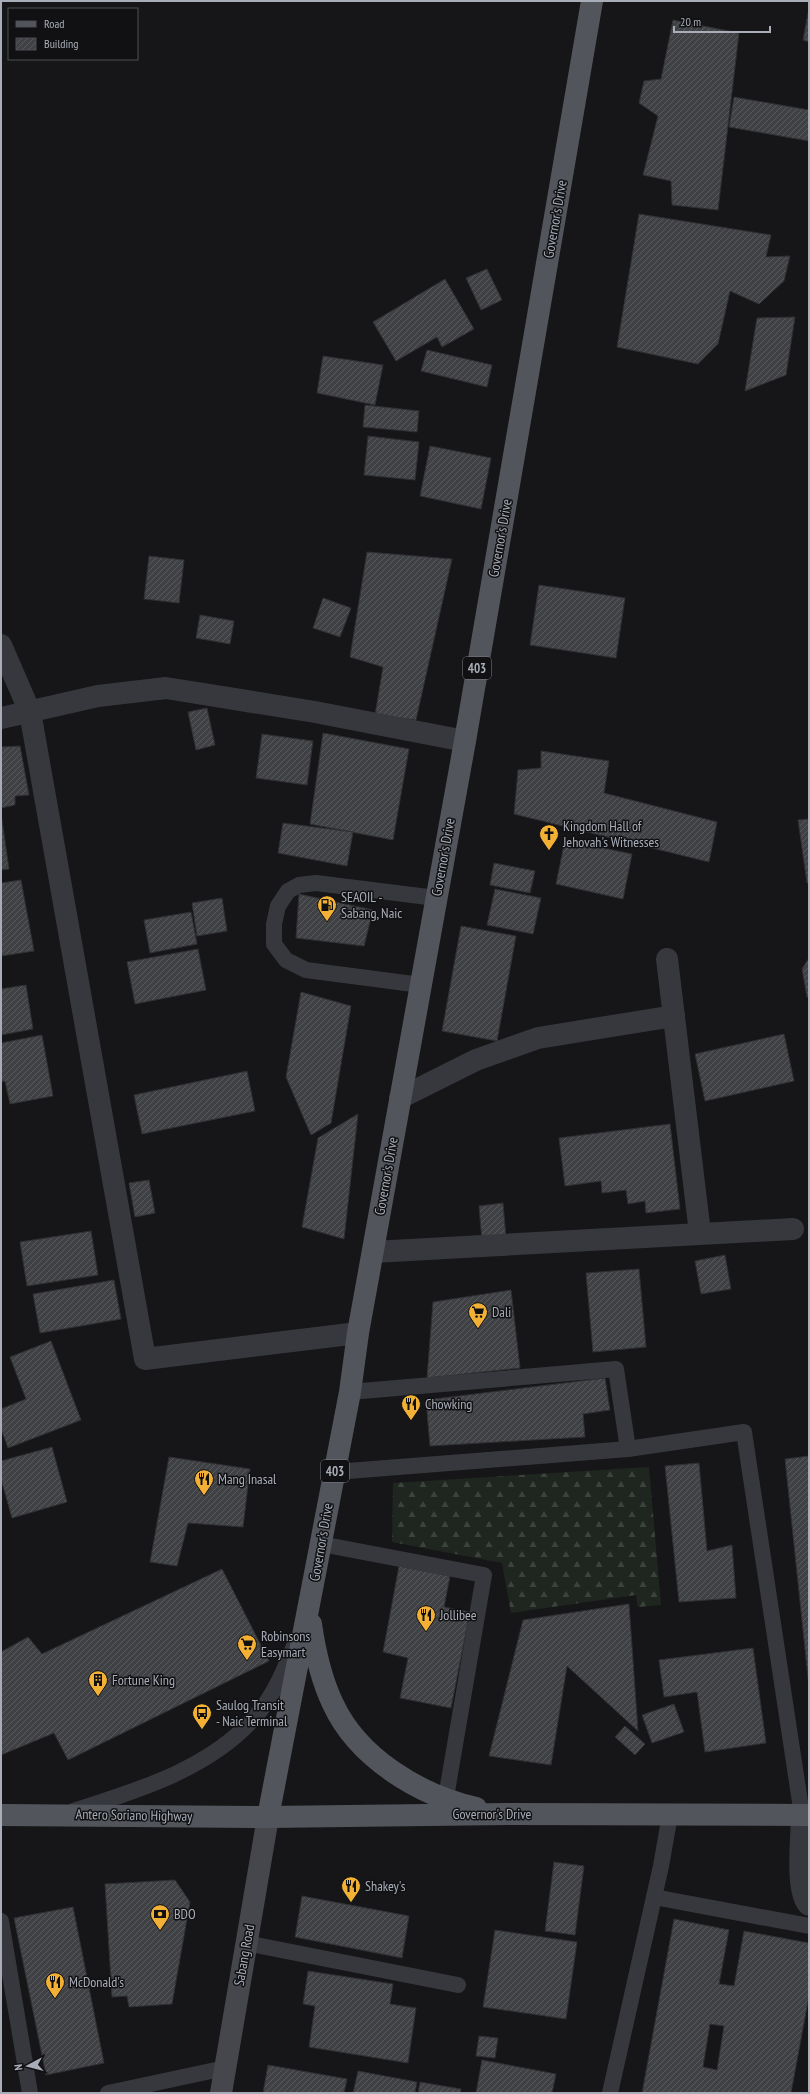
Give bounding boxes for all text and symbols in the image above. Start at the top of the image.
legend [8,8,138,60]
scale bar [674,8,770,34]
text: 20 m [680,14,701,29]
text: Road [44,16,64,31]
text: Building [44,36,79,51]
street label: Governor's Drive [539,178,571,259]
street label: Governor's Drive [484,497,516,578]
road number: 403 [463,657,491,679]
street label: Governor's Drive [427,816,459,897]
place label: Kingdom Hall of Jehovah's Witnesses [562,817,659,851]
church icon: Kingdom Hall of Jehovah's Witnesses [538,823,560,851]
place label: SEAOIL - Sabang, Naic [341,888,402,922]
fuel station icon: SEAOIL - Sabang, Naic [316,894,338,922]
street label: Governor's Drive [370,1135,402,1216]
supermarket icon: Dali [467,1301,489,1329]
place label: Dali [492,1303,511,1321]
restaurant icon: Chowking [400,1393,422,1421]
place label: Chowking [425,1395,472,1413]
road number: 403 [321,1460,349,1482]
restaurant icon: Mang Inasal [193,1468,215,1496]
place label: Mang Inasal [218,1470,277,1488]
street label: Governor's Drive [305,1501,337,1582]
restaurant icon: Jollibee [415,1604,437,1632]
place label: Jollibee [439,1606,477,1624]
place label: Robinsons Easymart [261,1627,310,1661]
supermarket icon: Robinsons Easymart [236,1633,258,1661]
building icon: Fortune King [87,1669,109,1697]
place label: Fortune King [112,1671,175,1689]
place label: Saulog Transit - Naic Terminal [216,1696,288,1730]
bus stop icon: Saulog Transit - Naic Terminal [191,1702,213,1730]
street label: Antero Soriano Highway [76,1805,193,1825]
street label: Governor's Drive [453,1805,532,1823]
restaurant icon: Shakey's [340,1875,362,1903]
place label: Shakey's [365,1877,406,1895]
bank icon: BDO [149,1903,171,1931]
place label: BDO [174,1905,196,1923]
street label: Sabang Road [230,1923,258,1987]
restaurant icon: McDonald's [44,1971,66,1999]
place label: McDonald's [69,1973,124,1991]
north arrow [8,2046,48,2086]
text: N [11,2063,25,2071]

